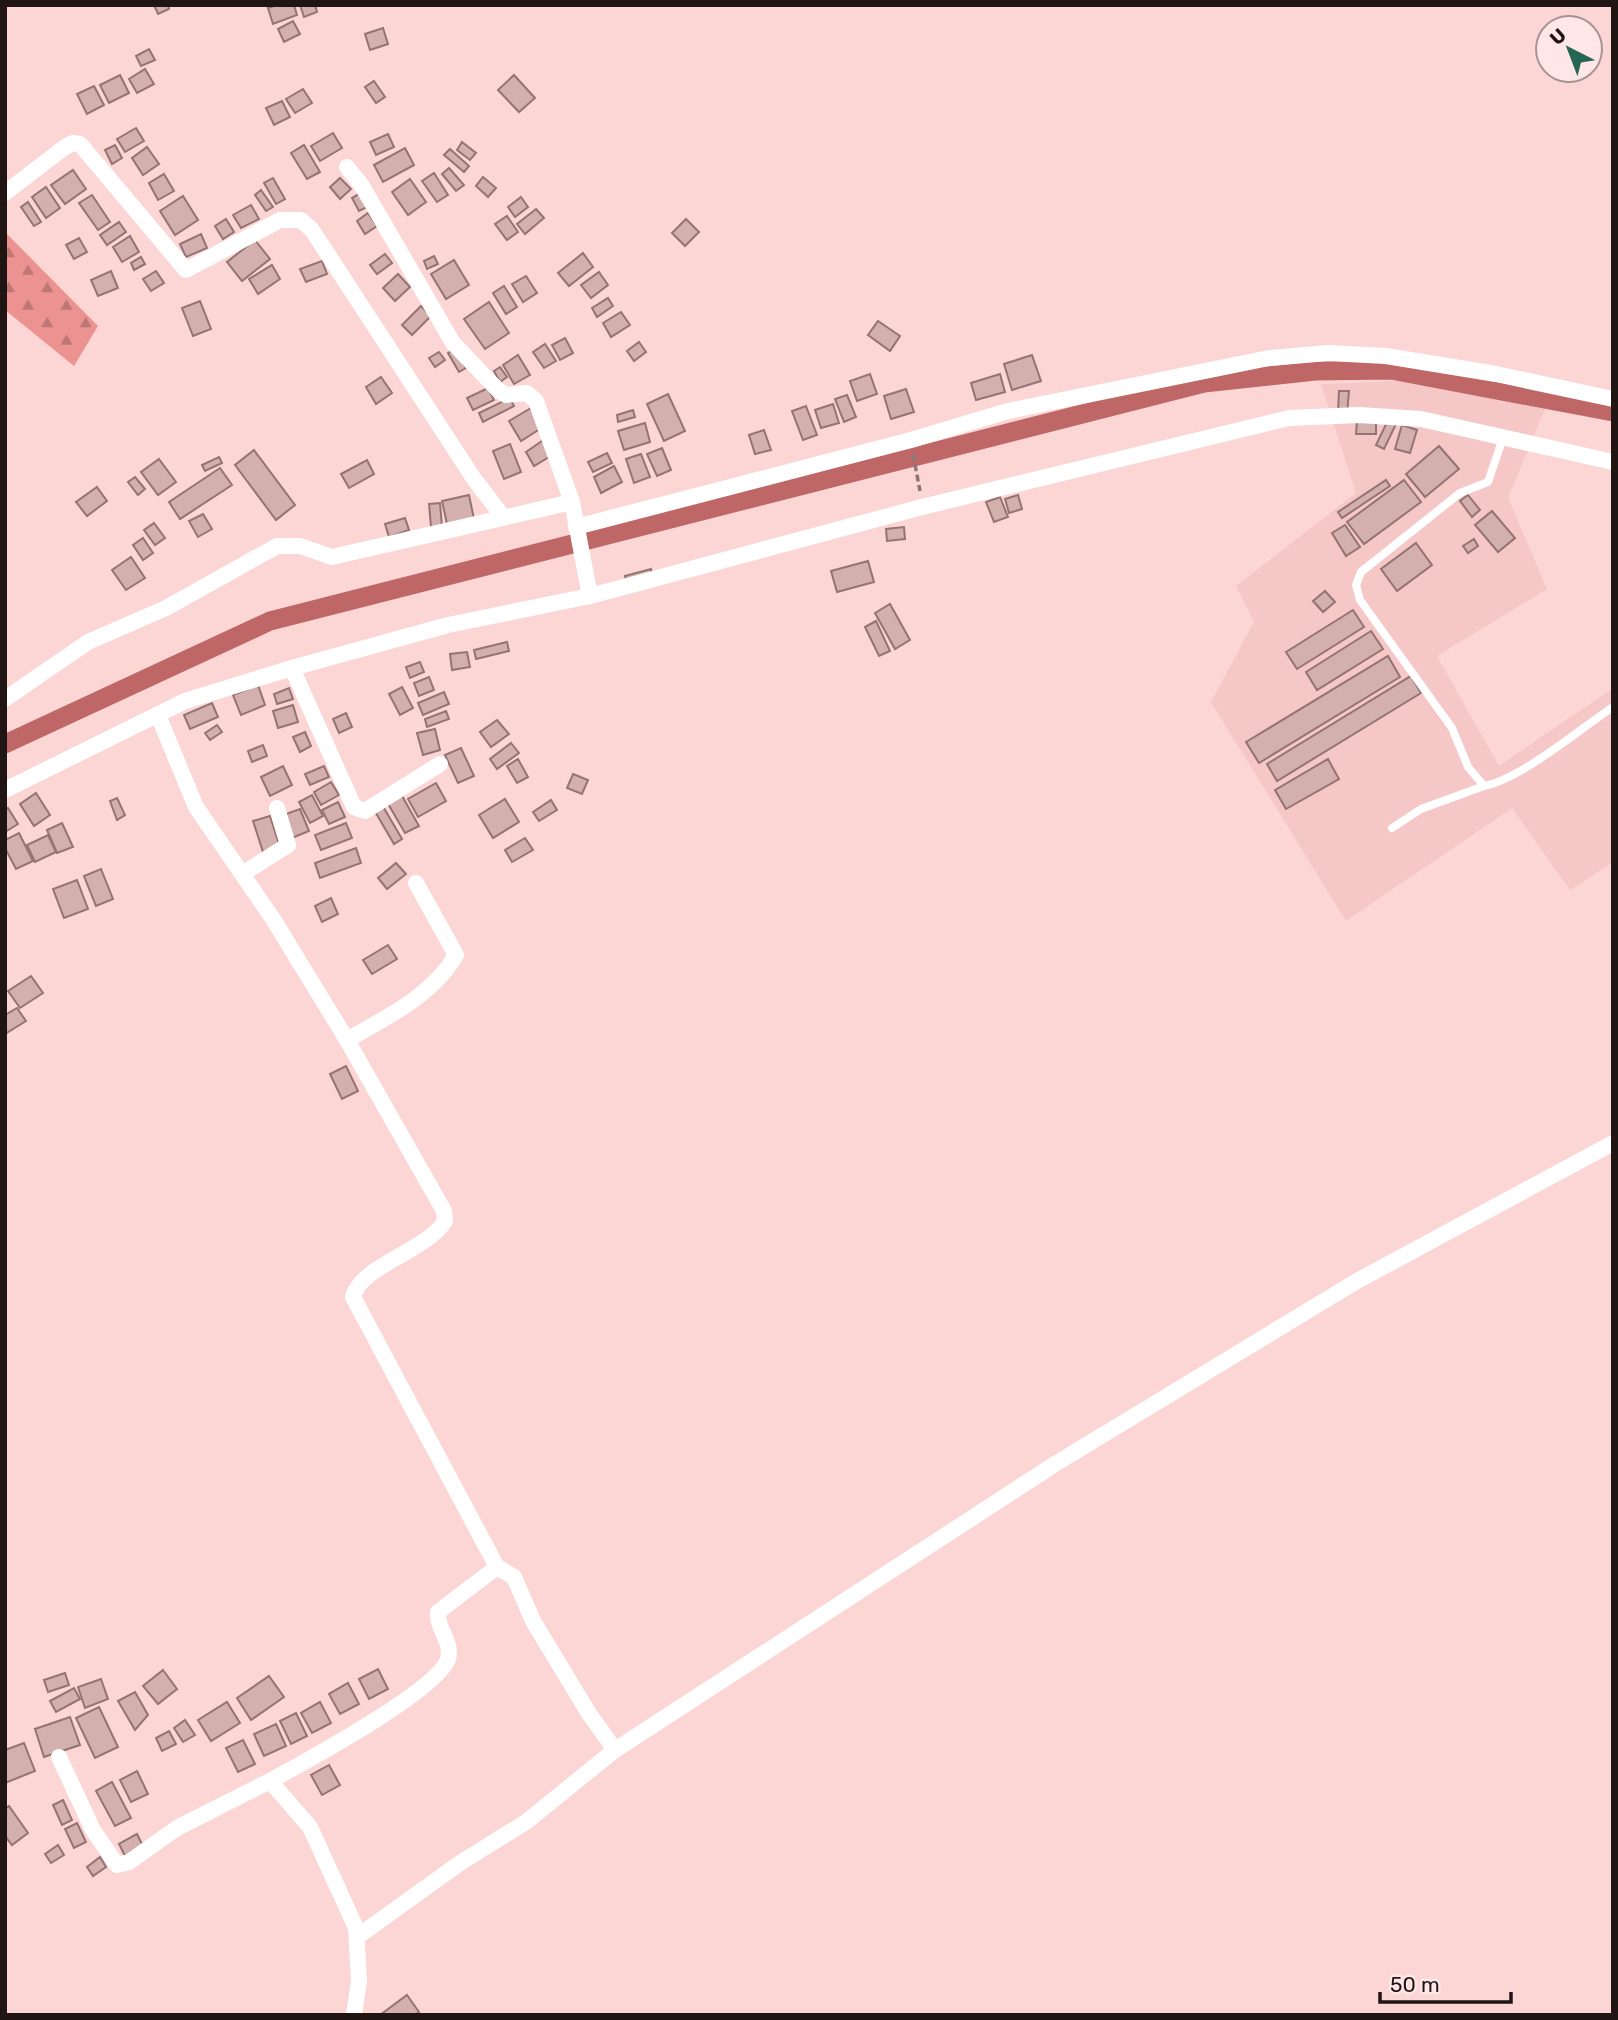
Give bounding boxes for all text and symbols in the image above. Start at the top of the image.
north arrow [1534,14,1604,84]
text: U [1545,24,1571,50]
scale bar [1380,1960,1511,2004]
text: 50 m [1390,1972,1440,1997]

